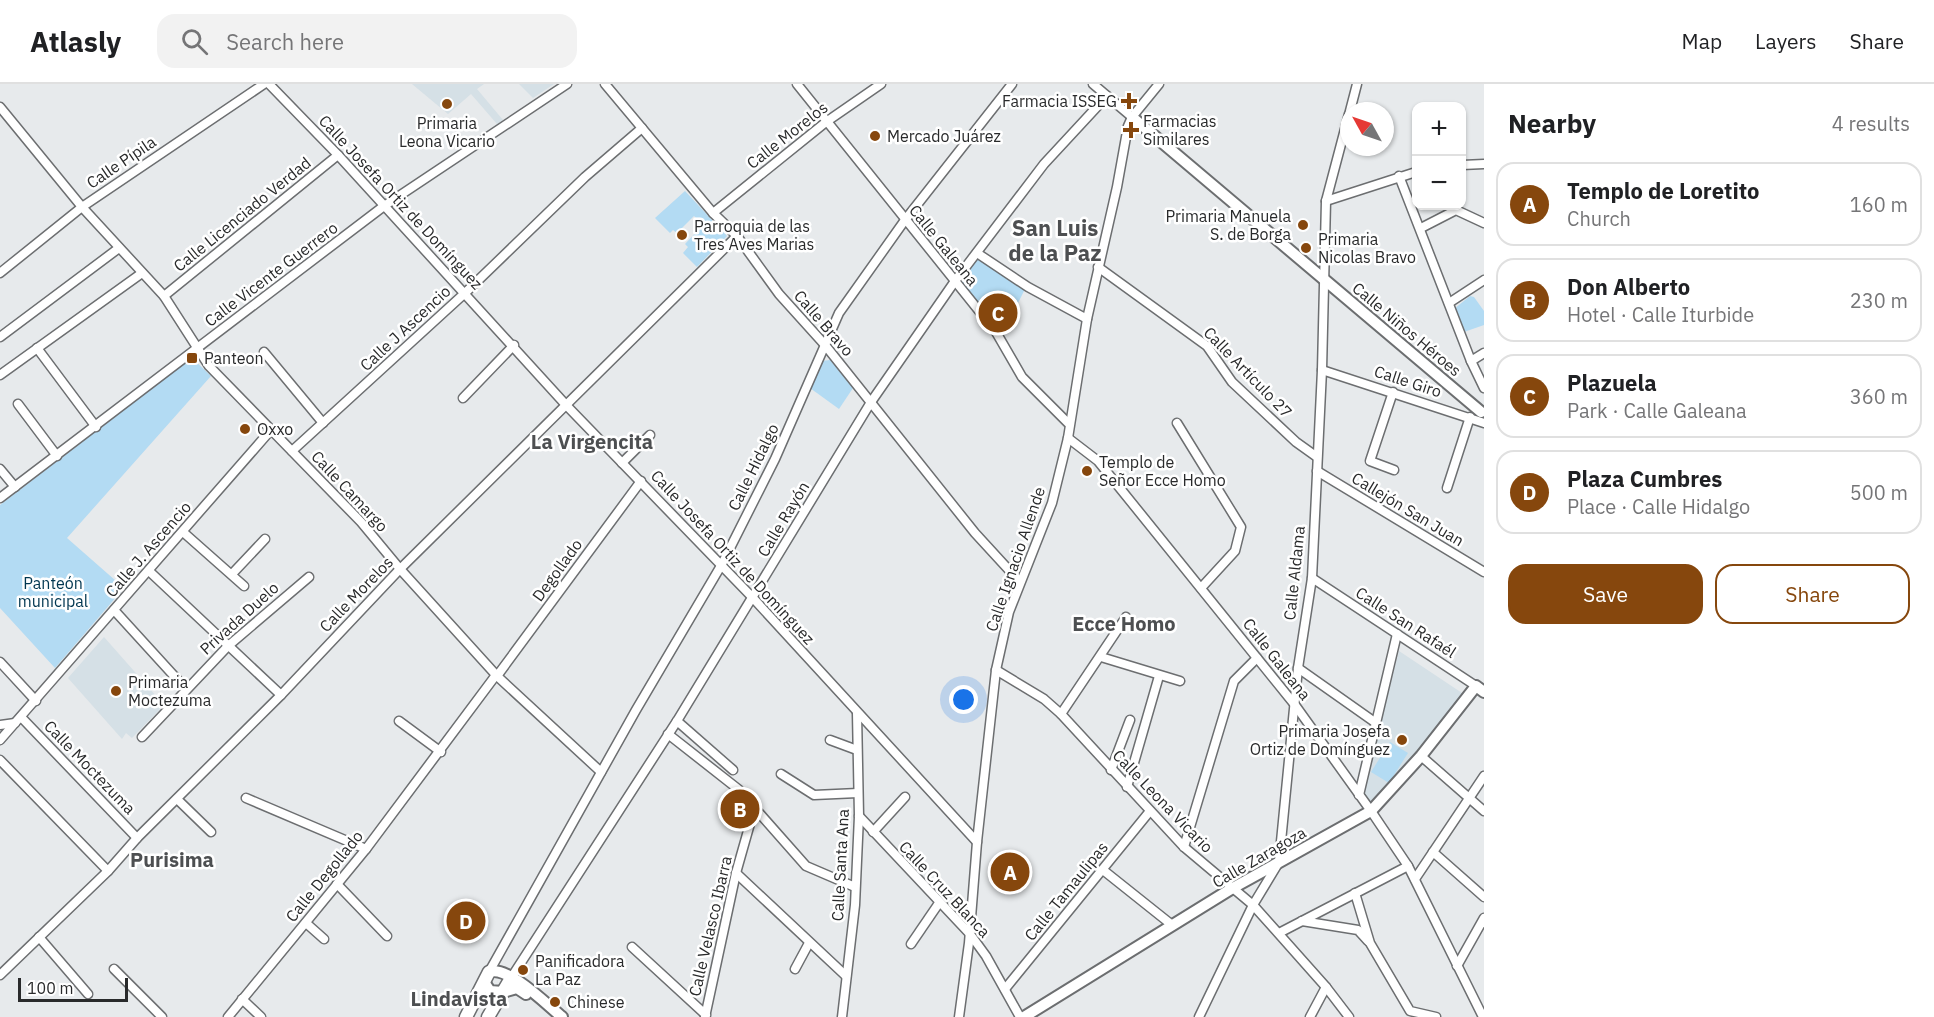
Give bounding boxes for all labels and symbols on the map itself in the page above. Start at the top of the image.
place label: Farmacia ISSEG [1002,91,1117,111]
marker: Farmacia ISSEG [1122,94,1136,108]
marker: Primaria Leona Vicario [440,97,454,111]
street label: Calle Morelos [743,97,831,173]
north arrow [1340,102,1394,156]
street label: Calle Josefa Ortiz de Domínguez [315,111,487,293]
place label: Farmacias Similares [1143,111,1217,149]
place label: Primaria Leona Vicario [399,113,495,151]
marker: Farmacias Similares [1124,123,1138,137]
place label: Mercado Juárez [887,126,1001,146]
marker: Mercado Juárez [868,129,882,143]
street label: Calle Pípila [82,131,160,193]
street label: Calle Licenciado Verdad [169,152,315,276]
street label: Calle Galeana [905,200,983,290]
place label: Primaria Manuela S. de Borga [1165,206,1291,244]
district label: San Luis de la Paz [1008,213,1102,267]
place label: Parroquia de las Tres Aves Marias [694,216,814,254]
street label: Calle Vicente Guerrero [200,217,342,331]
marker: Primaria Manuela S. de Borga [1296,218,1310,232]
marker: Parroquia de las Tres Aves Marias [675,228,689,242]
place label: Primaria Nicolas Bravo [1318,229,1416,267]
marker: Primaria Nicolas Bravo [1299,241,1313,255]
street label: Calle Niños Héroes [1348,278,1466,380]
street label: Calle J Ascencio [356,281,454,375]
street label: Calle Bravo [790,286,858,360]
pin: C [978,290,1018,336]
street label: Calle Artículo 27 [1200,322,1296,422]
place label: Panteon [204,348,264,368]
marker: Panteon [185,351,199,365]
street label: Calle Giro [1372,361,1444,401]
place label: Oxxo [257,419,293,439]
street label: Calle Hidalgo [723,420,783,514]
marker: Oxxo [238,422,252,436]
district label: La Virgencita [531,428,653,455]
street label: Calle Camargo [307,446,393,536]
place label: Templo de Señor Ecce Homo [1099,452,1226,490]
marker: Templo de Señor Ecce Homo [1080,464,1094,478]
street label: Calle Josefa Ortiz de Domínguez [647,466,819,648]
street label: Callejón San Juan [1348,468,1468,550]
street label: Calle Rayón [753,478,813,560]
street label: Calle Ignacio Allende [981,484,1049,634]
street label: Calle J. Ascencio [101,497,195,601]
street label: Calle Aldama [1279,524,1309,621]
street label: Degollado [528,535,586,605]
street label: Calle Morelos [315,552,397,636]
park label: Panteón municipal [18,573,88,611]
street label: Privada Duelo [195,577,283,659]
street label: Calle San Rafaél [1352,582,1460,662]
district label: Ecce Homo [1072,610,1176,637]
street label: Calle Galeana [1239,614,1316,704]
place label: Primaria Moctezuma [128,672,212,710]
marker: Primaria Moctezuma [109,684,123,698]
your location [949,685,978,714]
street label: Calle Moctezuma [40,716,140,818]
place label: Primaria Josefa Ortiz de Domínguez [1250,721,1390,759]
marker: Primaria Josefa Ortiz de Domínguez [1395,733,1409,747]
street label: Calle Leona Vicario [1109,745,1217,857]
pin: B [720,786,760,832]
street label: Calle Santa Ana [827,808,853,922]
street label: Calle Zaragoza [1209,822,1310,892]
street label: Calle Degollado [281,826,367,926]
street label: Calle Cruz Blanca [895,837,995,942]
street label: Calle Tamaulipas [1020,837,1112,945]
district label: Purisima [130,846,214,873]
pin: A [990,850,1030,894]
street label: Calle Velasco Ibarra [684,853,736,998]
pin: D [446,898,486,944]
place label: Panificadora La Paz [535,951,625,989]
marker: Panificadora La Paz [516,963,530,977]
scale bar [18,975,128,1002]
district label: Lindavista [410,985,508,1012]
place label: Chinese [567,992,625,1012]
marker: Chinese [548,995,562,1009]

